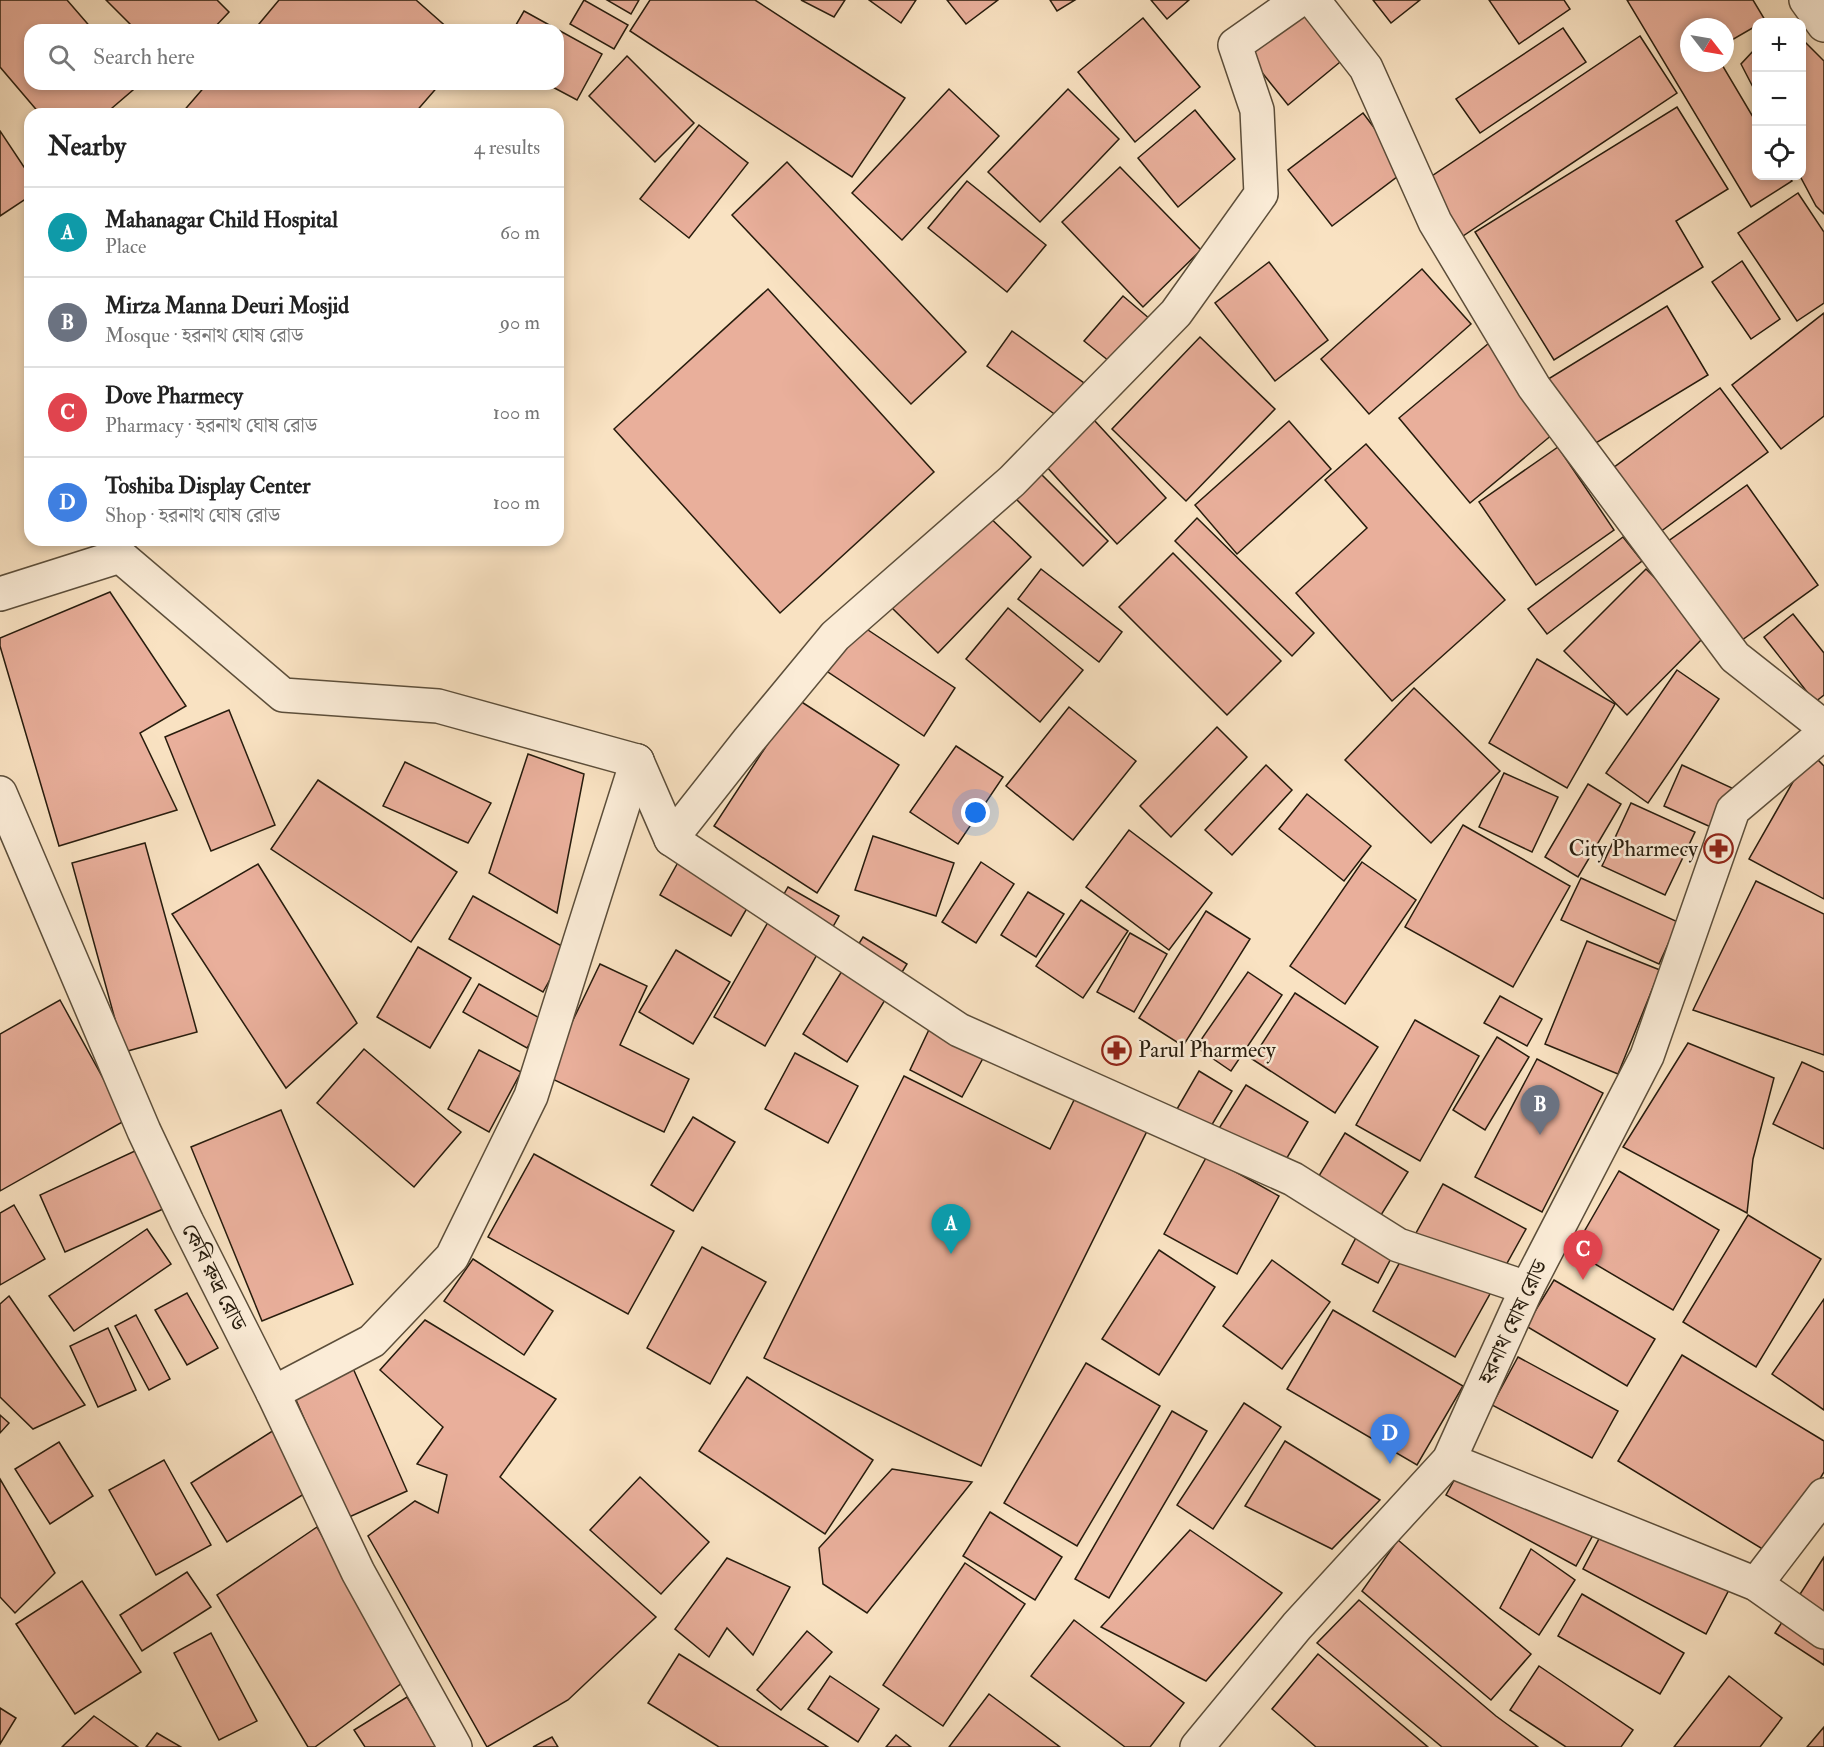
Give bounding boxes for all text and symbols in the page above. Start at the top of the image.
north arrow [1680,18,1734,72]
map controls [1752,18,1806,180]
button: + [1752,18,1806,72]
search box [24,24,564,90]
icon: search [45,41,78,74]
text: Search here [93,43,195,71]
button: − [1752,72,1806,126]
button: locate [1752,126,1806,180]
text: Nearby [48,131,126,163]
text: 4 results [474,135,540,160]
text: Mahanagar Child Hospital [105,206,338,234]
text: A [61,220,74,245]
text: 60 m [500,220,540,245]
text: Place [105,234,146,259]
text: Mirza Manna Deuri Mosjid [105,292,349,320]
text: B [61,310,74,335]
text: 90 m [500,310,540,335]
text: Mosque · হরনাথ ঘোষ রোড [105,323,303,348]
text: Dove Pharmecy [105,382,243,410]
text: C [60,400,75,425]
text: 100 m [493,400,540,425]
text: Pharmacy · হরনাথ ঘোষ রোড [105,413,317,438]
text: Toshiba Display Center [105,472,310,500]
text: D [59,490,76,515]
text: 100 m [493,490,540,515]
text: Shop · হরনাথ ঘোষ রোড [105,503,280,528]
your location [961,798,990,827]
pharmacy icon: City Pharmecy [1703,833,1735,865]
place label: City Pharmecy [1569,835,1698,863]
pharmacy icon: Parul Pharmecy [1101,1034,1133,1066]
place label: Parul Pharmecy [1138,1036,1276,1064]
pin: B [1520,1086,1560,1135]
pin: A [932,1204,970,1254]
street label: কেবি রুদ্র রোড [175,1219,254,1337]
pin: C [1564,1230,1602,1280]
street label: হরনাথ ঘোষ রোড [1472,1254,1554,1389]
pin: D [1370,1414,1410,1464]

